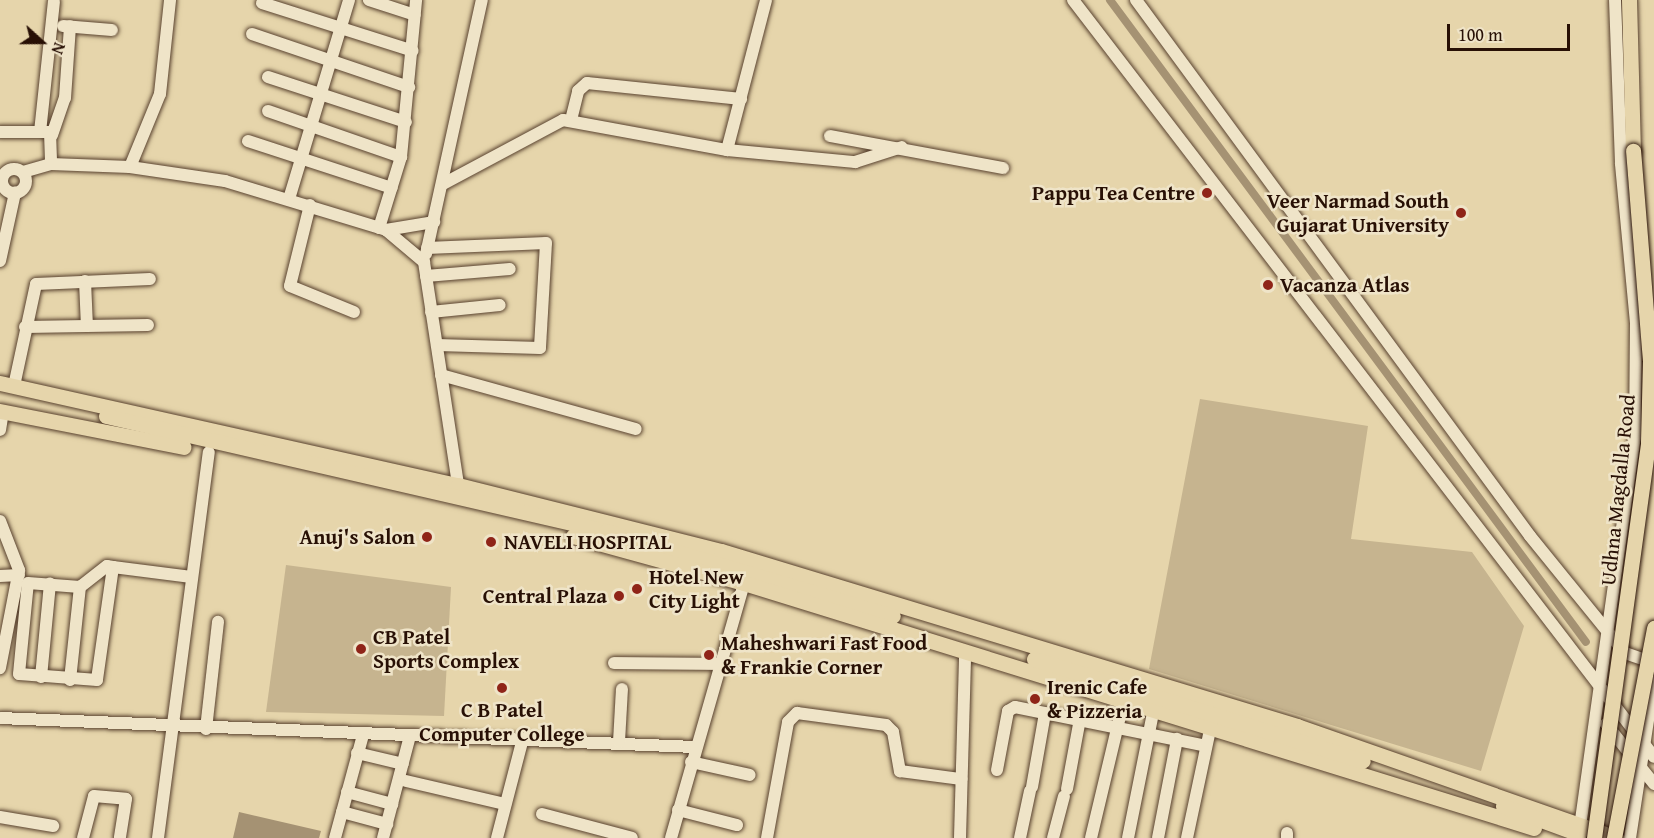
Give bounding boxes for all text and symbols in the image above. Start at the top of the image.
north arrow [12,12,72,72]
scale bar [1450,12,1573,50]
text: 100 m [1458,21,1503,48]
text: N [46,39,72,58]
place label: Pappu Tea Centre [1032,180,1195,206]
marker: Pappu Tea Centre [1200,186,1214,200]
place label: Veer Narmad South Gujarat University [1267,188,1449,238]
marker: Veer Narmad South Gujarat University [1454,206,1468,220]
place label: Vacanza Atlas [1280,272,1410,298]
marker: Vacanza Atlas [1261,278,1275,292]
street label: Udhna Magdalla Road [1595,393,1641,587]
place label: Anuj's Salon [299,524,415,550]
place label: NAVELI HOSPITAL [504,529,671,555]
marker: Anuj's Salon [420,530,434,544]
marker: NAVELI HOSPITAL [482,533,500,551]
place label: Hotel New City Light [649,564,744,614]
marker: Hotel New City Light [630,582,644,596]
place label: Central Plaza [483,583,607,609]
marker: Central Plaza [612,589,626,603]
place label: CB Patel Sports Complex [373,624,519,674]
place label: Maheshwari Fast Food & Frankie Corner [721,630,927,680]
marker: CB Patel Sports Complex [354,642,368,656]
marker: Maheshwari Fast Food & Frankie Corner [702,648,716,662]
place label: Irenic Cafe & Pizzeria [1047,674,1147,724]
marker: C B Patel Computer College [495,681,509,695]
marker: Irenic Cafe & Pizzeria [1028,692,1042,706]
place label: C B Patel Computer College [419,697,585,747]

